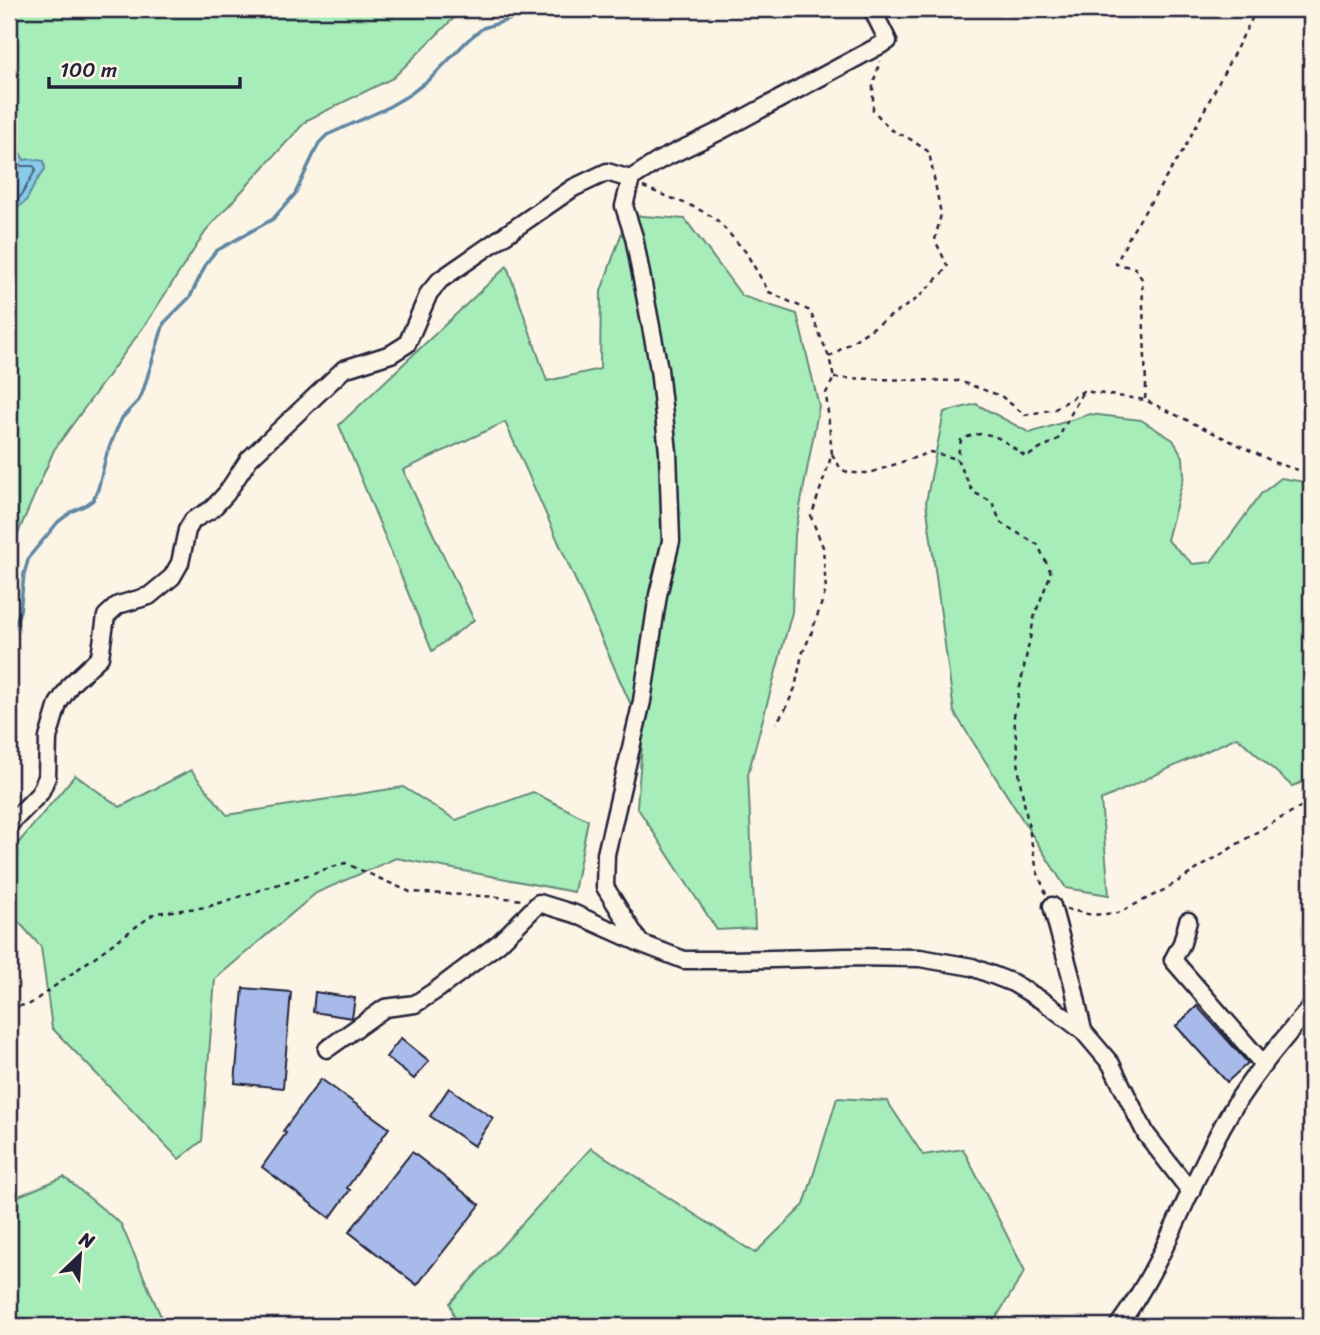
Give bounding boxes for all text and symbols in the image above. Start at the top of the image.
scale bar [49,46,240,90]
text: 100 m [60,51,117,89]
north arrow [46,1220,116,1290]
text: N [73,1222,101,1258]

